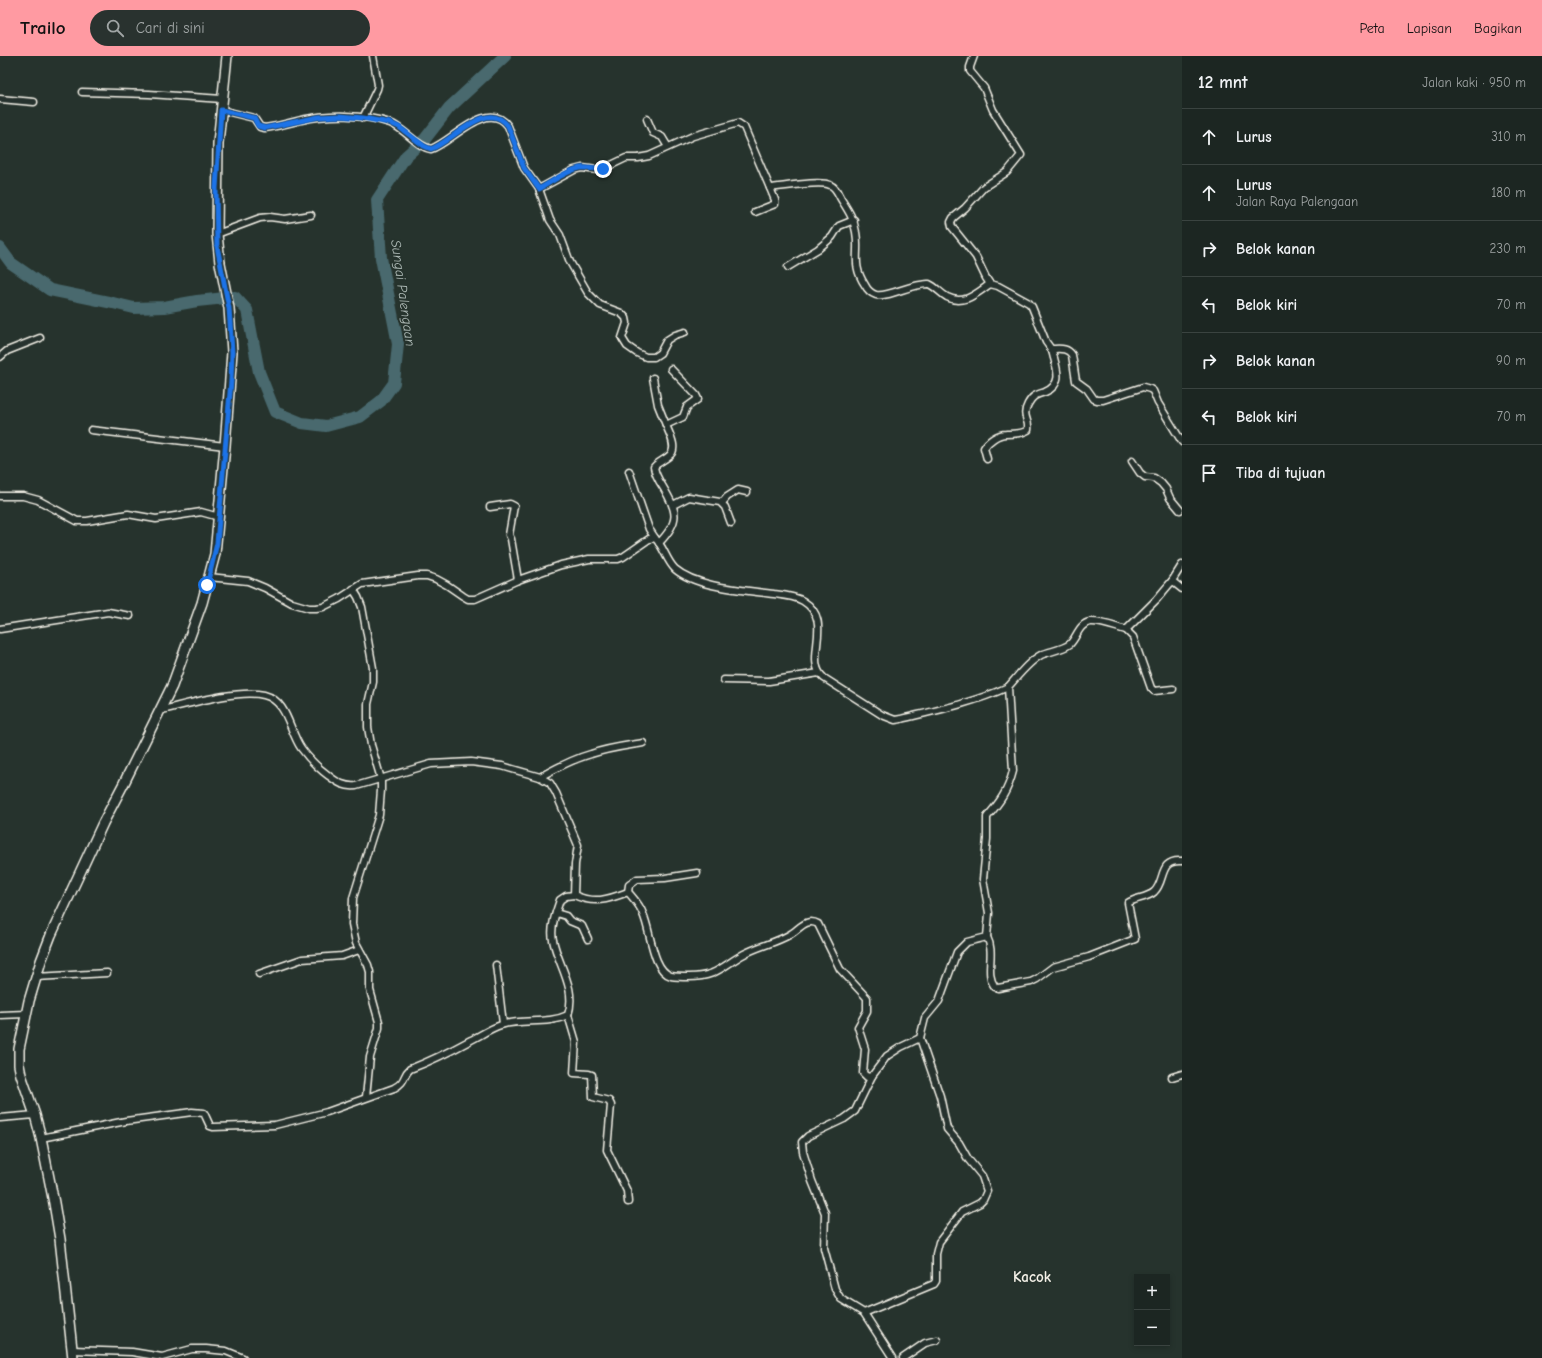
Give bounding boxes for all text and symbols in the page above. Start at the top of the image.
search box [90,10,370,46]
text: Trailo [20,17,66,39]
icon: search [104,17,126,39]
text: Cari di sini [136,19,205,37]
text: Peta [1360,20,1385,37]
text: Lapisan [1407,20,1452,37]
text: Bagikan [1474,20,1522,37]
text: 12 mnt [1198,73,1248,92]
text: Jalan kaki · 950 m [1422,75,1526,90]
icon: ahead [1198,126,1220,148]
text: Lurus [1236,128,1272,146]
text: 310 m [1491,129,1526,144]
route end [594,160,612,178]
text: Lurus [1236,176,1272,194]
icon: ahead [1198,182,1220,204]
text: 180 m [1491,185,1526,200]
text: Jalan Raya Palengaan [1236,194,1358,209]
icon: right [1198,238,1220,260]
water label: Sungai Palengaan [387,239,419,348]
text: Belok kanan [1236,240,1315,258]
text: 230 m [1490,241,1526,256]
icon: left [1198,294,1220,316]
text: Belok kiri [1236,296,1297,314]
text: 70 m [1497,297,1526,312]
icon: right [1198,350,1220,372]
text: Belok kanan [1236,352,1315,370]
text: 90 m [1496,353,1526,368]
icon: left [1198,406,1220,428]
text: Belok kiri [1236,408,1297,426]
text: 70 m [1497,409,1526,424]
icon: arrive [1198,462,1220,484]
text: Tiba di tujuan [1236,464,1325,482]
route start [198,576,216,594]
district label: Kacok [1013,1268,1052,1286]
map controls [1134,1274,1170,1346]
button: + [1134,1274,1170,1310]
button: − [1134,1310,1170,1346]

